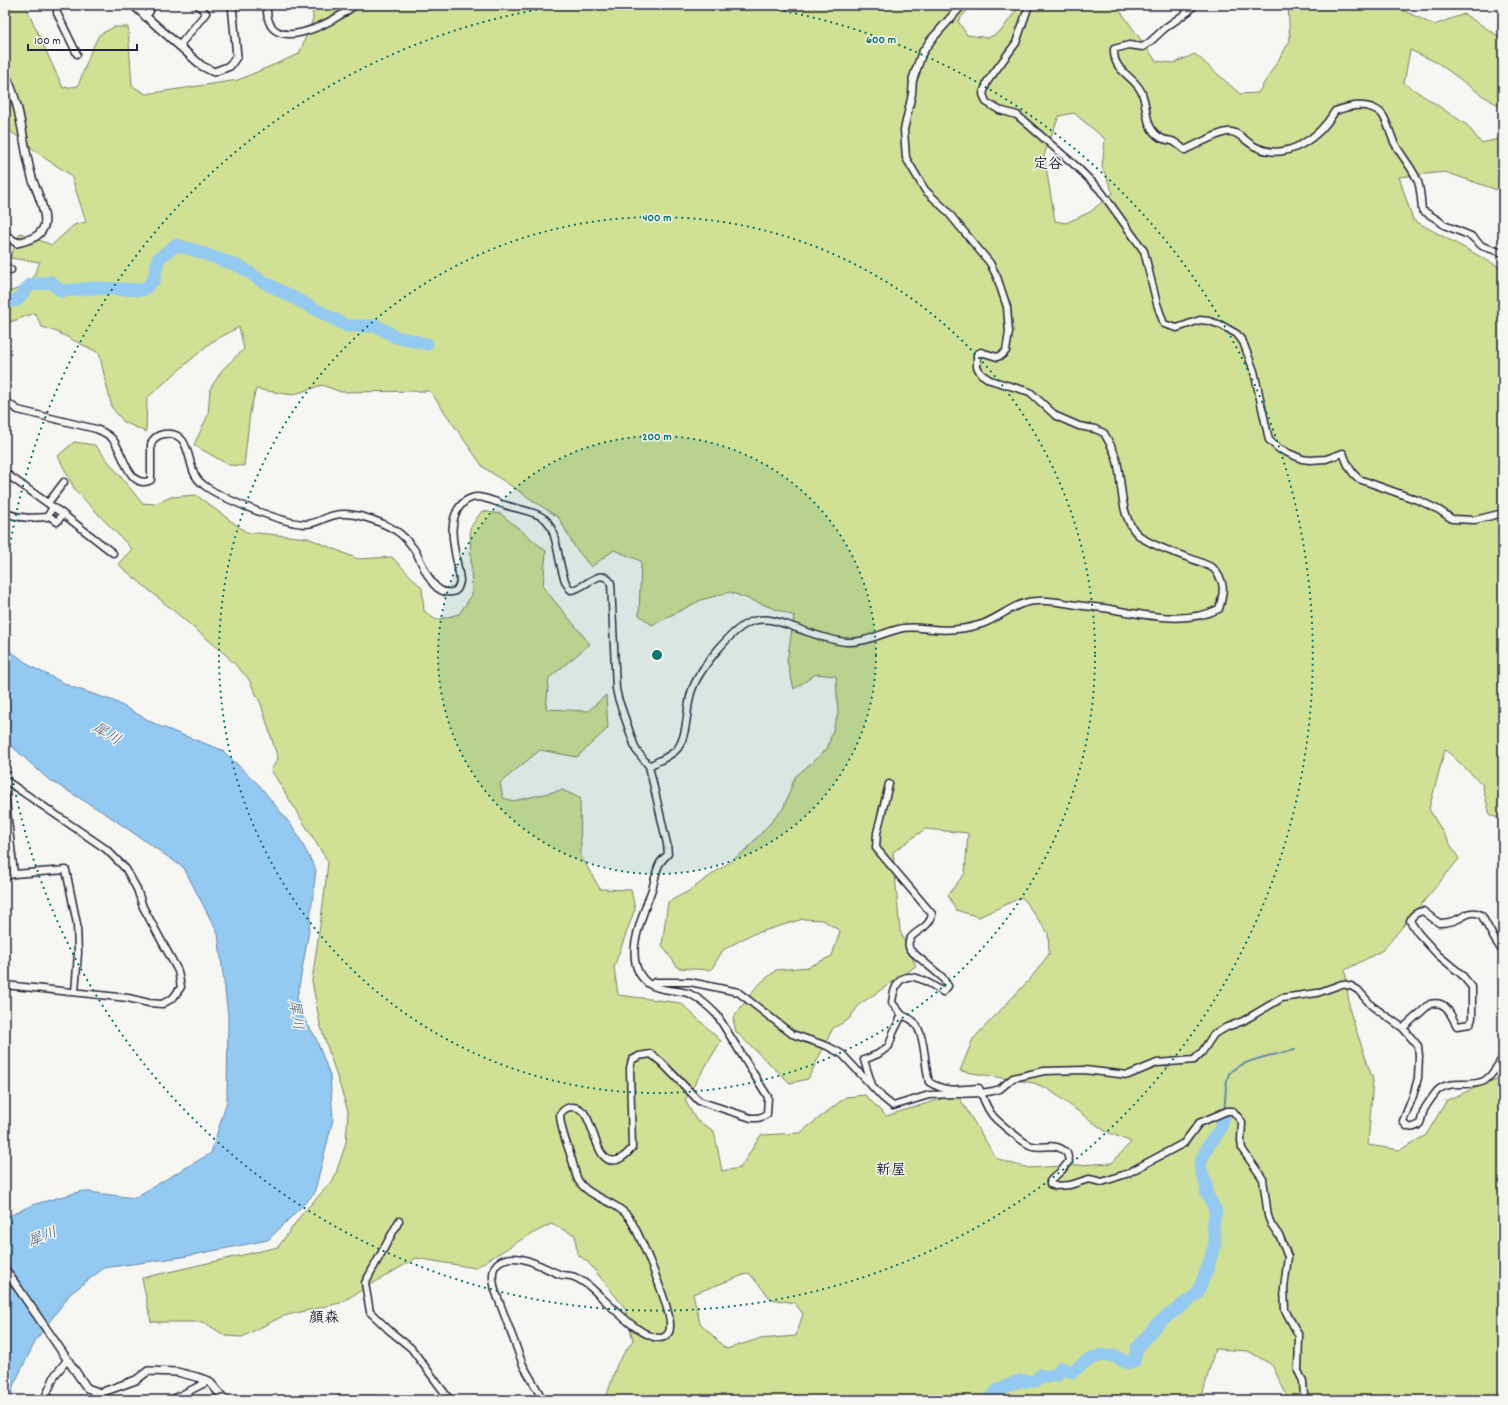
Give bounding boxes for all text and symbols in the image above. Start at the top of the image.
scale bar [28,26,137,52]
text: 600 m [866,32,896,49]
text: 100 m [34,33,61,50]
district label: 定谷 [1033,154,1063,176]
text: 400 m [642,210,672,227]
text: 200 m [642,429,672,446]
centre of rings [650,648,664,662]
water label: 犀川 [87,718,125,752]
water label: 犀川 [282,999,308,1031]
district label: 新屋 [876,1160,906,1182]
water label: 犀川 [25,1222,61,1254]
district label: 顔森 [309,1308,339,1330]

